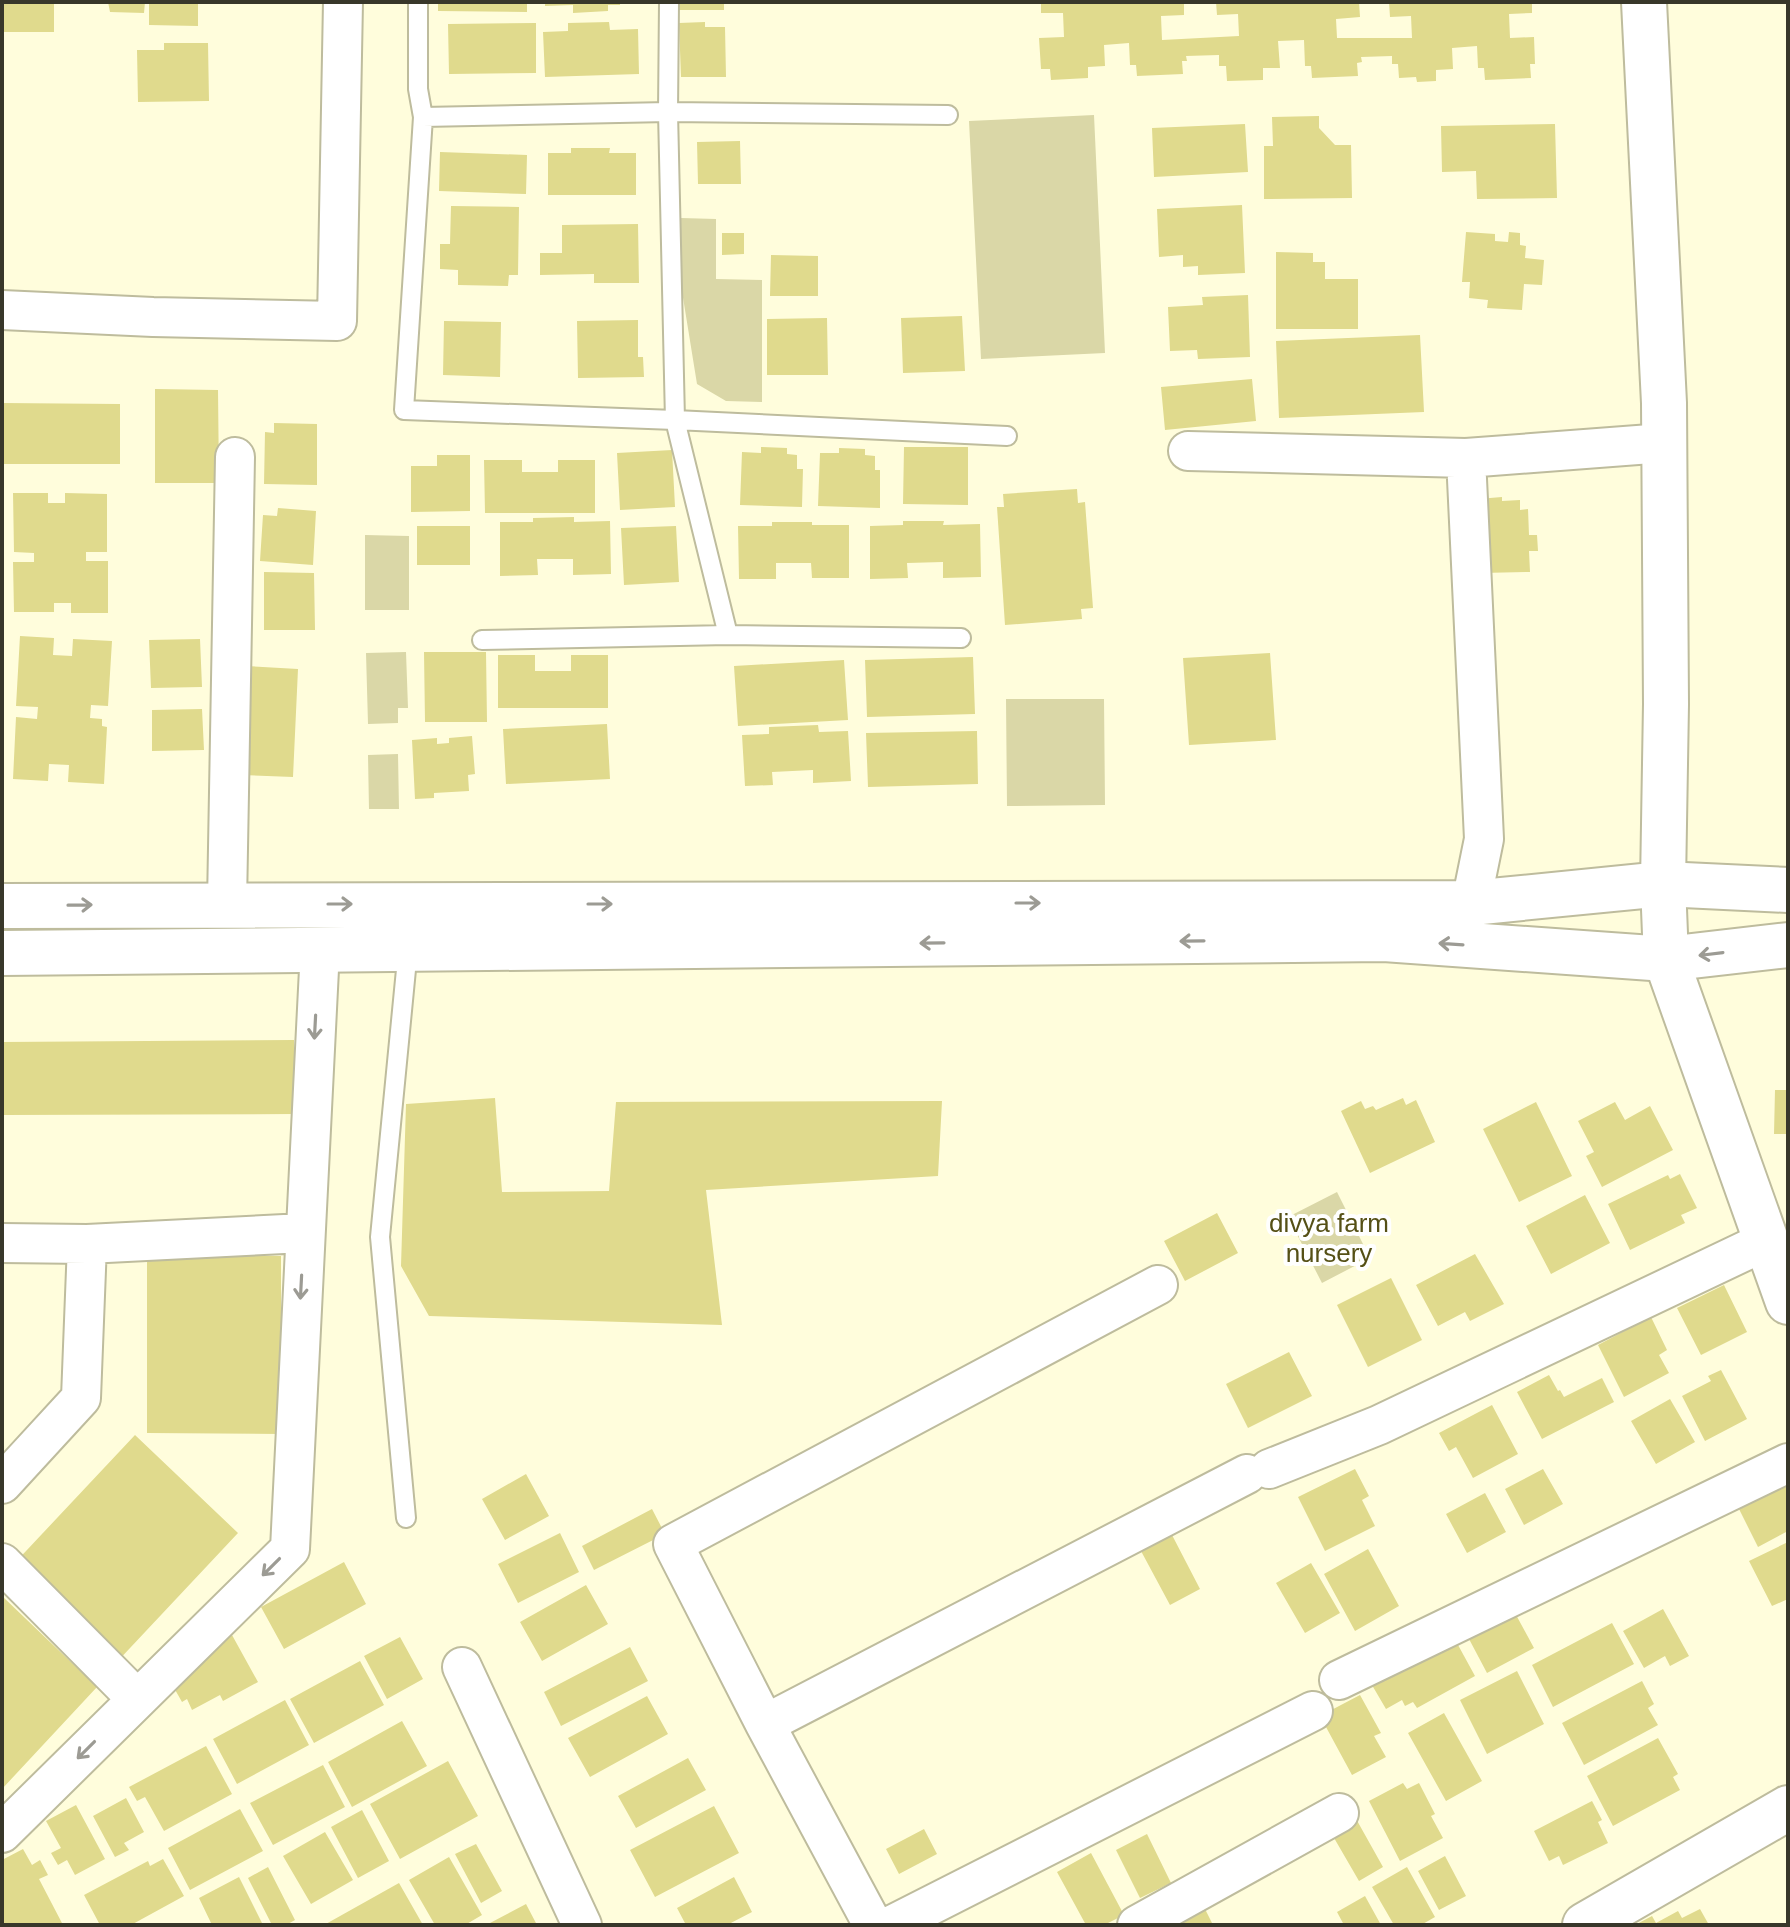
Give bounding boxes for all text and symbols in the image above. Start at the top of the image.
one-way arrow [1014,895,1041,911]
one-way arrow [326,896,353,912]
one-way arrow [586,896,613,912]
one-way arrow [66,897,93,913]
one-way arrow [1179,933,1206,949]
one-way arrow [919,936,946,951]
one-way arrow [1438,936,1465,951]
one-way arrow [1698,946,1724,961]
one-way arrow [308,1013,323,1040]
park label: divya farm nursery [1269,1208,1389,1268]
one-way arrow [293,1273,308,1300]
one-way arrow [262,1557,281,1577]
one-way arrow [77,1740,96,1759]

